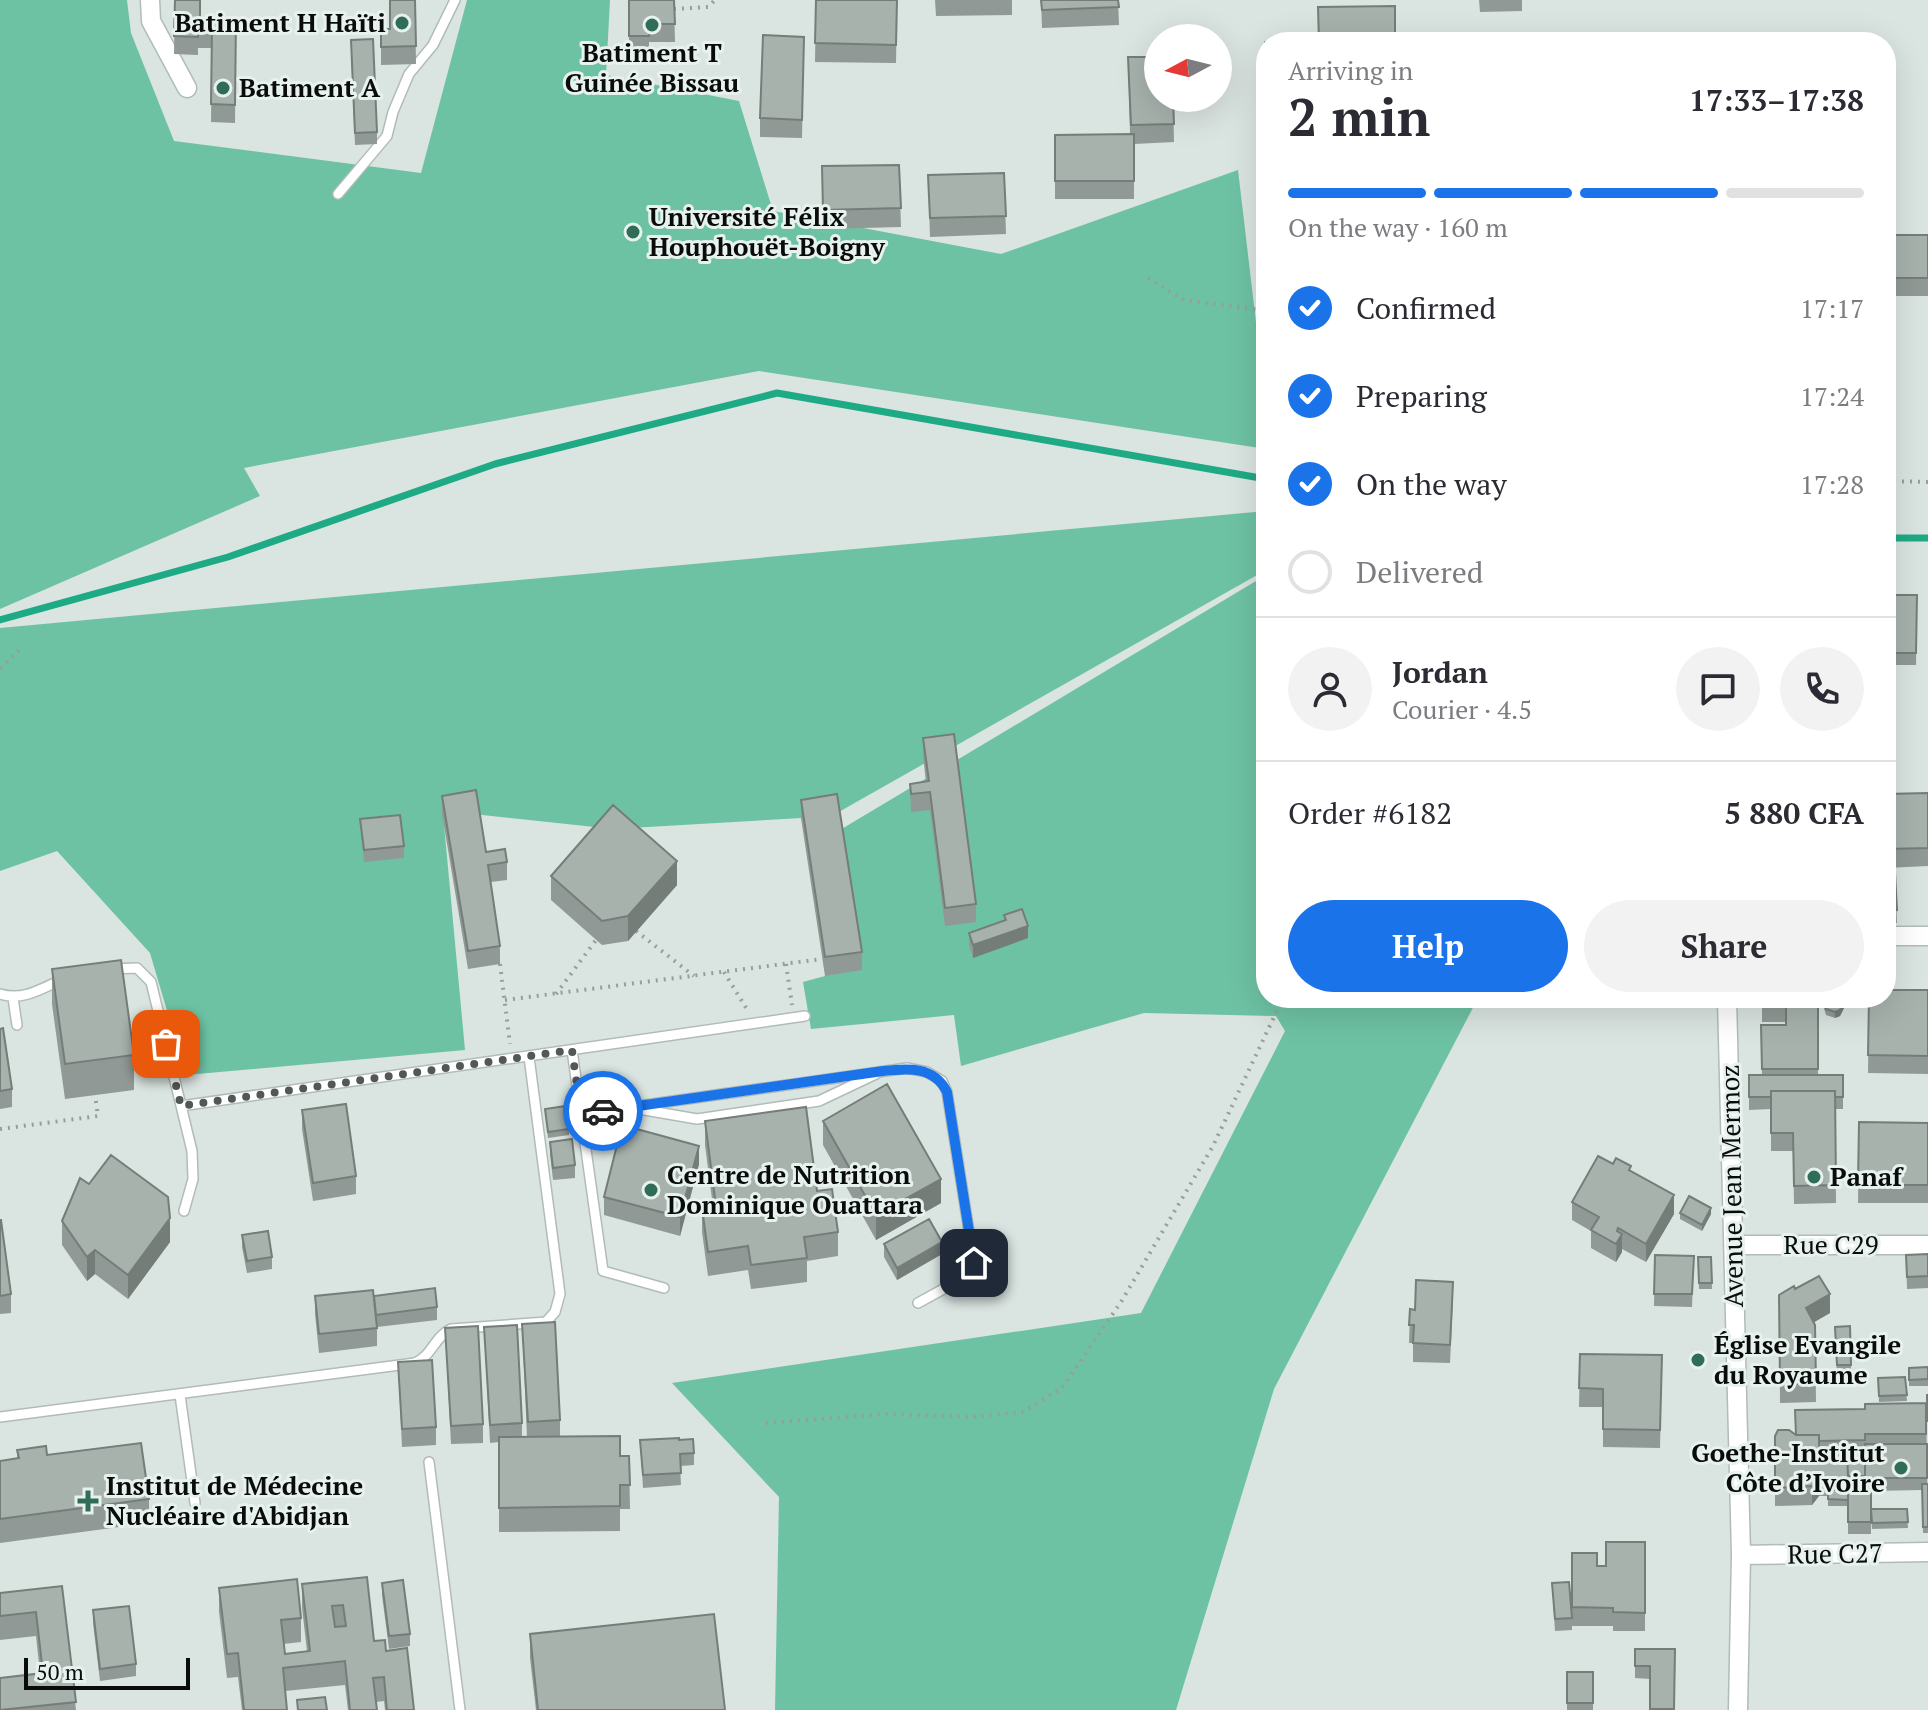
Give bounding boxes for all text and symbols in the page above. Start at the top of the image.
place label: Batiment H Haïti [174,5,386,39]
marker: Batiment H Haïti [393,14,411,32]
marker: Batiment T Guinée Bissau [643,16,661,34]
north arrow [1144,24,1232,112]
map controls [1144,24,1232,112]
place label: Batiment T Guinée Bissau [565,35,739,99]
text: Arriving in [1288,53,1413,87]
place label: Batiment A [239,70,380,104]
marker: Batiment A [214,79,232,97]
text: 17:33–17:38 [1689,80,1864,120]
text: 2 min [1288,82,1430,151]
place label: Université Félix Houphouët-Boigny [649,199,886,263]
text: On the way · 160 m [1288,210,1508,244]
marker: Université Félix Houphouët-Boigny [624,223,642,241]
icon: check [1288,286,1332,330]
text: Confirmed [1356,288,1496,328]
text: 17:17 [1800,291,1864,325]
icon: check [1288,374,1332,418]
text: Preparing [1356,376,1487,416]
text: 17:24 [1800,379,1864,413]
icon: check [1288,462,1332,506]
text: On the way [1356,464,1507,504]
text: 17:28 [1800,467,1864,501]
text: Delivered [1356,552,1483,592]
button: person [1288,647,1372,731]
button: chat [1676,647,1760,731]
button: phone [1780,647,1864,731]
text: Jordan [1392,652,1488,692]
text: Courier · 4.5 [1392,692,1532,726]
text: Order #6182 [1288,793,1452,833]
text: 5 880 CFA [1724,793,1864,833]
button: Help [1288,900,1568,992]
button: Share [1584,900,1864,992]
pin [132,1010,200,1078]
icon: bag [144,1022,188,1066]
street label: Avenue Jean Mermoz [1712,1064,1750,1308]
courier [563,1071,643,1151]
icon: car [581,1089,625,1133]
place label: Centre de Nutrition Dominique Ouattara [667,1157,924,1221]
place label: Panaf [1830,1159,1904,1193]
marker: Panaf [1805,1168,1823,1186]
marker: Centre de Nutrition Dominique Ouattara [642,1181,660,1199]
street label: Rue C29 [1783,1227,1879,1261]
pin [940,1229,1008,1297]
icon: home [952,1241,996,1285]
place label: Église Evangile du Royaume [1714,1327,1901,1391]
marker: Église Evangile du Royaume [1689,1351,1707,1369]
place label: Goethe-Institut Côte d’Ivoire [1691,1435,1886,1499]
marker: Goethe-Institut Côte d’Ivoire [1892,1459,1910,1477]
place label: Institut de Médecine Nucléaire d'Abidjan [106,1468,363,1532]
marker: Institut de Médecine Nucléaire d'Abidjan [77,1490,99,1512]
street label: Rue C27 [1787,1535,1883,1571]
scale bar [24,1654,190,1690]
text: 50 m [36,1657,84,1686]

